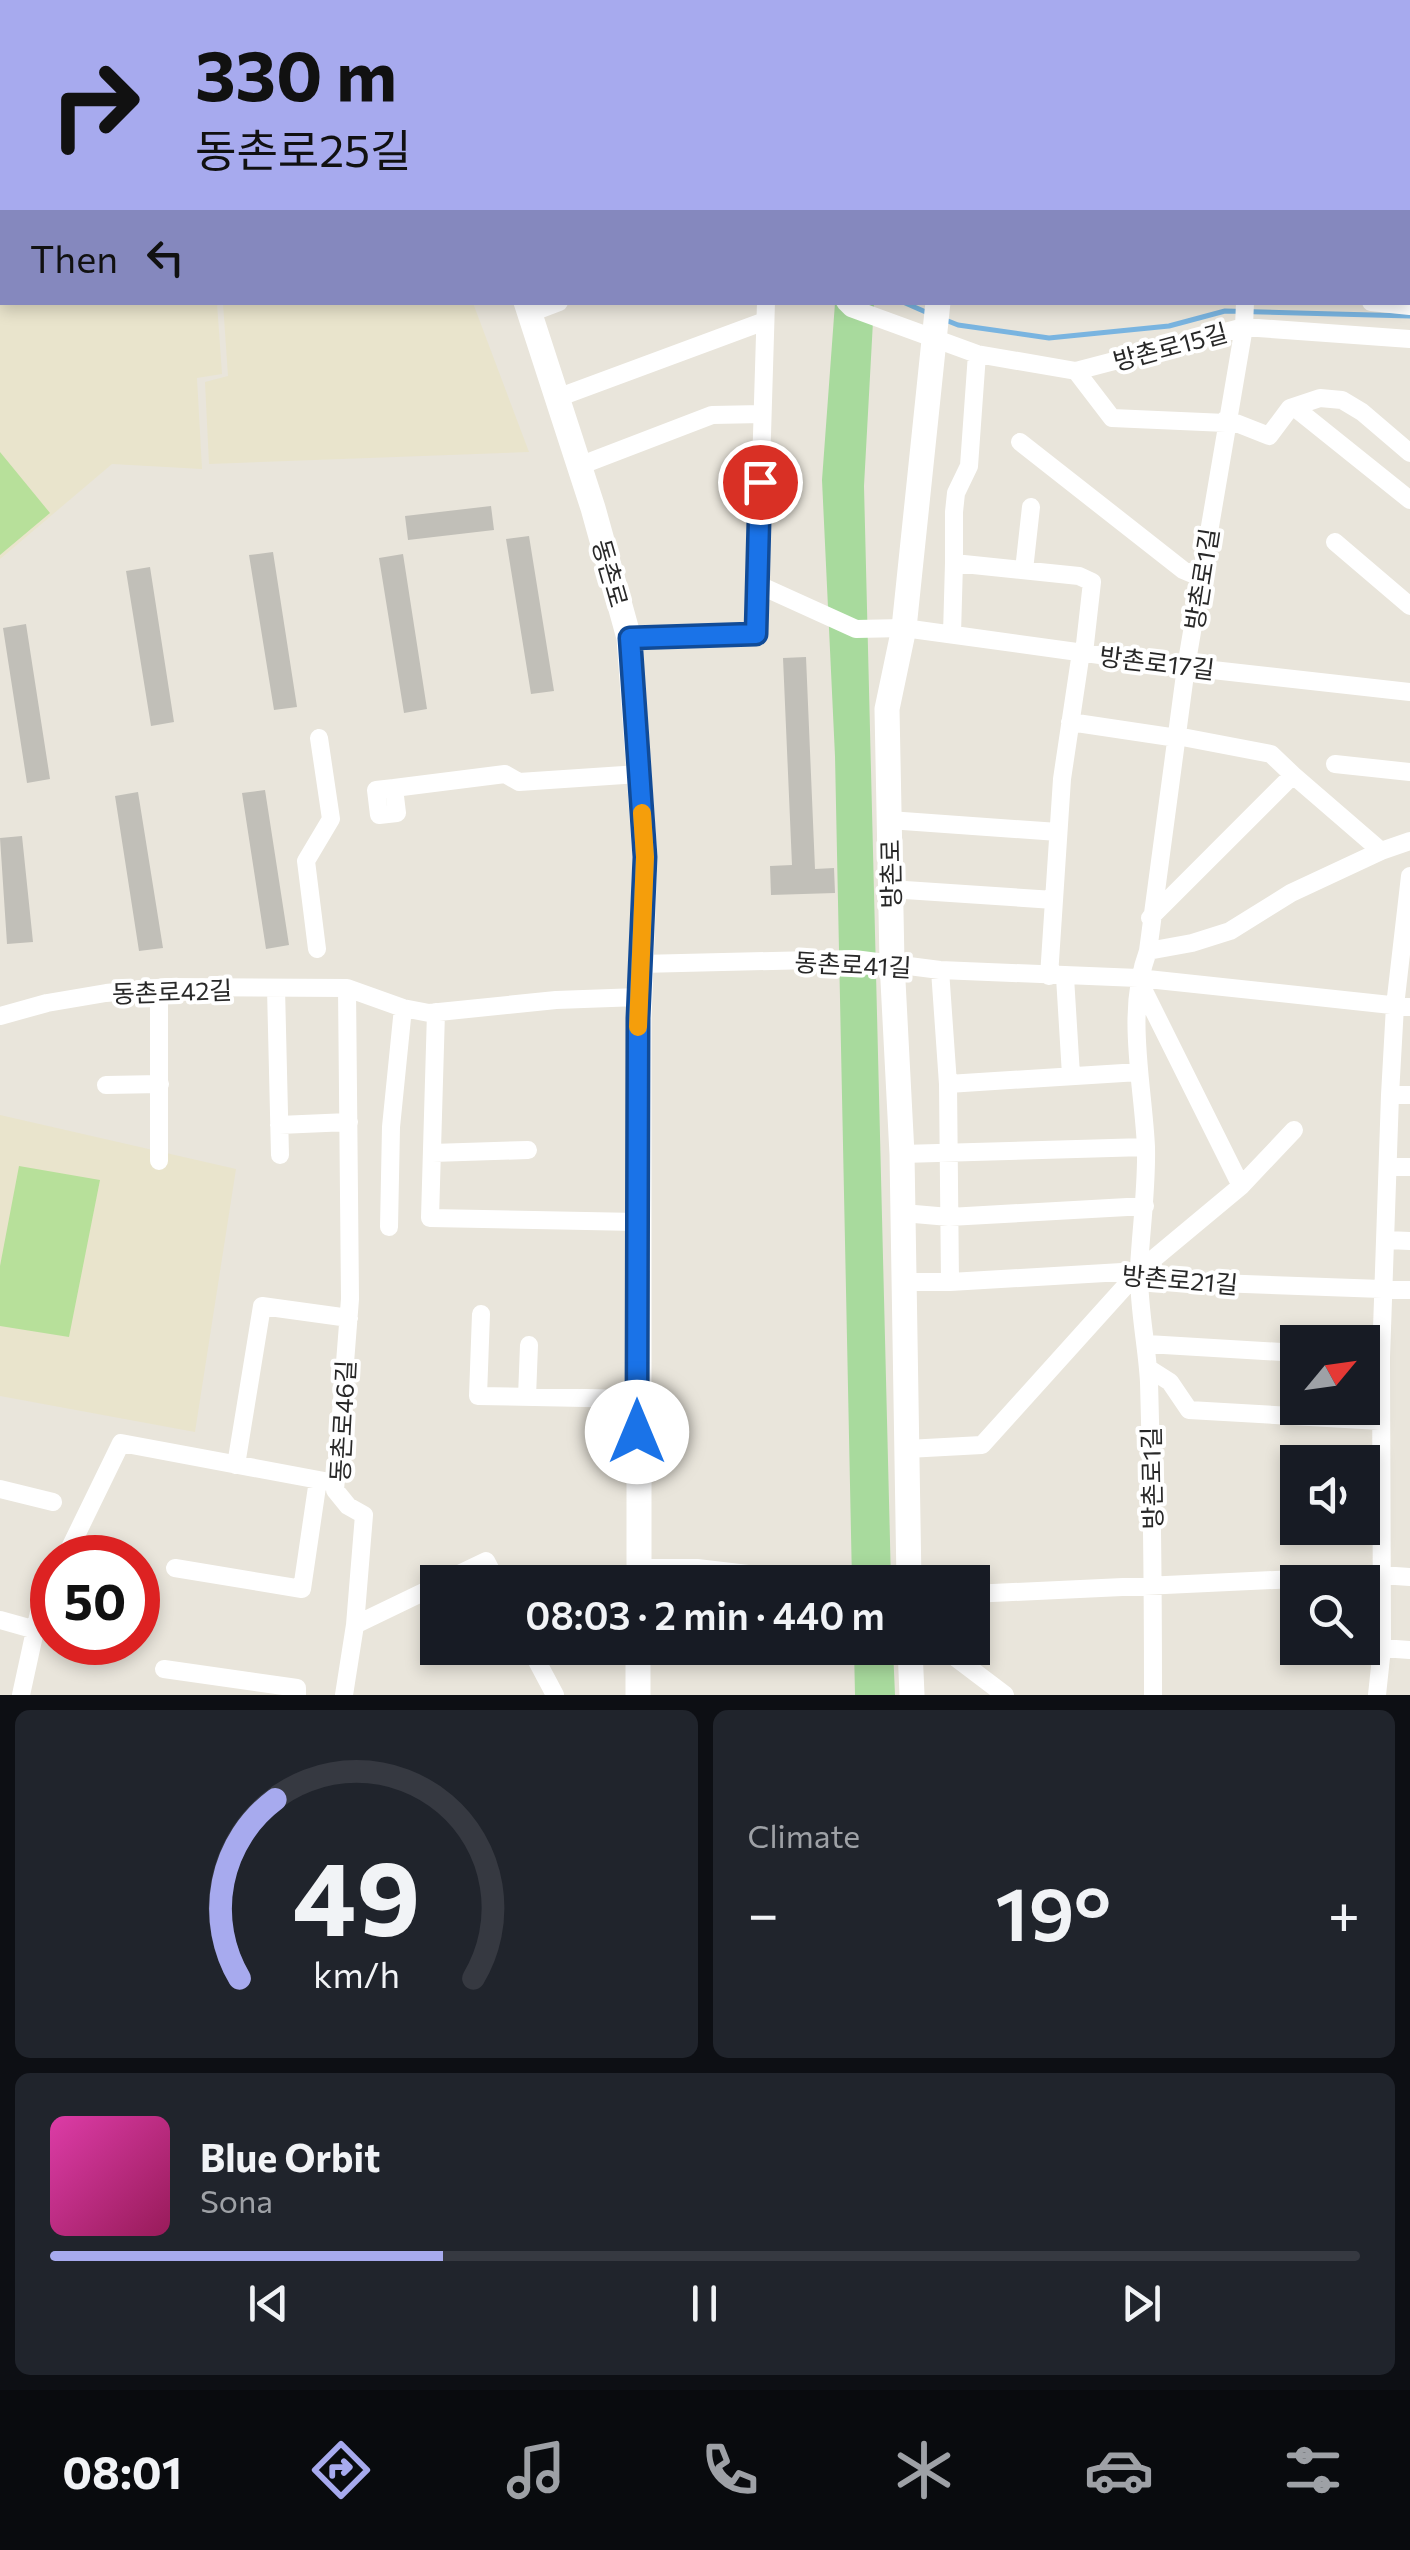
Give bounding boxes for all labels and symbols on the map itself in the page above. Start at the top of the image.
street label: 방촌로15길 [1110,316,1230,376]
pin [718,440,803,525]
street label: 방촌로1길 [1178,526,1224,632]
street label: 동촌로 [587,536,635,610]
street label: 방촌로17길 [1098,640,1216,684]
street label: 방촌로 [874,839,906,909]
street label: 동촌로41길 [794,946,912,982]
street label: 동촌로42길 [111,974,233,1008]
street label: 방촌로21길 [1121,1259,1239,1299]
north arrow [1280,1325,1380,1425]
street label: 동촌로46길 [324,1359,360,1483]
position arrow [585,1380,689,1484]
street label: 방촌로1길 [1135,1426,1167,1530]
speed limit sign: 50 [30,1535,160,1665]

